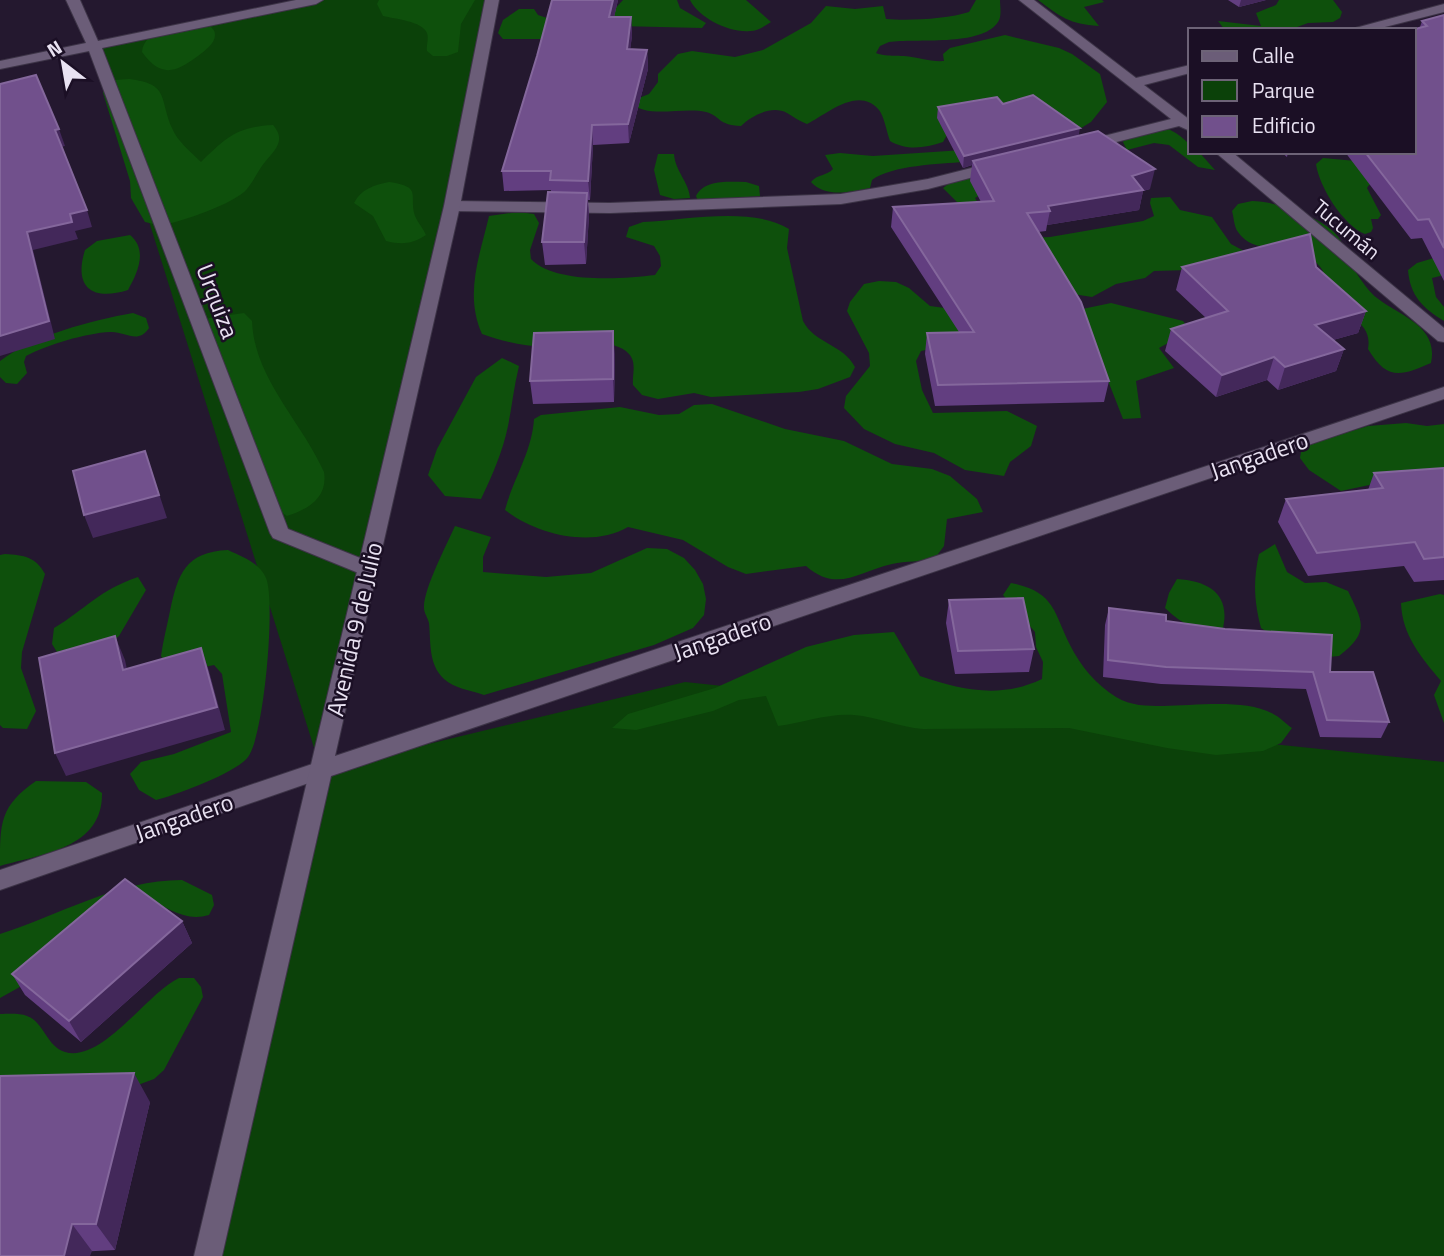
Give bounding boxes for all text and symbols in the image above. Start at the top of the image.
north arrow [28,28,98,98]
legend [1188,28,1416,154]
text: N [41,32,67,64]
text: Calle [1252,39,1294,71]
text: Parque [1252,74,1315,106]
text: Edificio [1252,109,1316,141]
street label: Tucumán [1306,191,1388,267]
street label: Urquiza [187,259,249,343]
street label: Jangadero [1205,421,1313,489]
street label: Avenida 9 de Julio [317,539,391,719]
street label: Jangadero [668,602,776,670]
street label: Jangadero [130,783,238,851]

